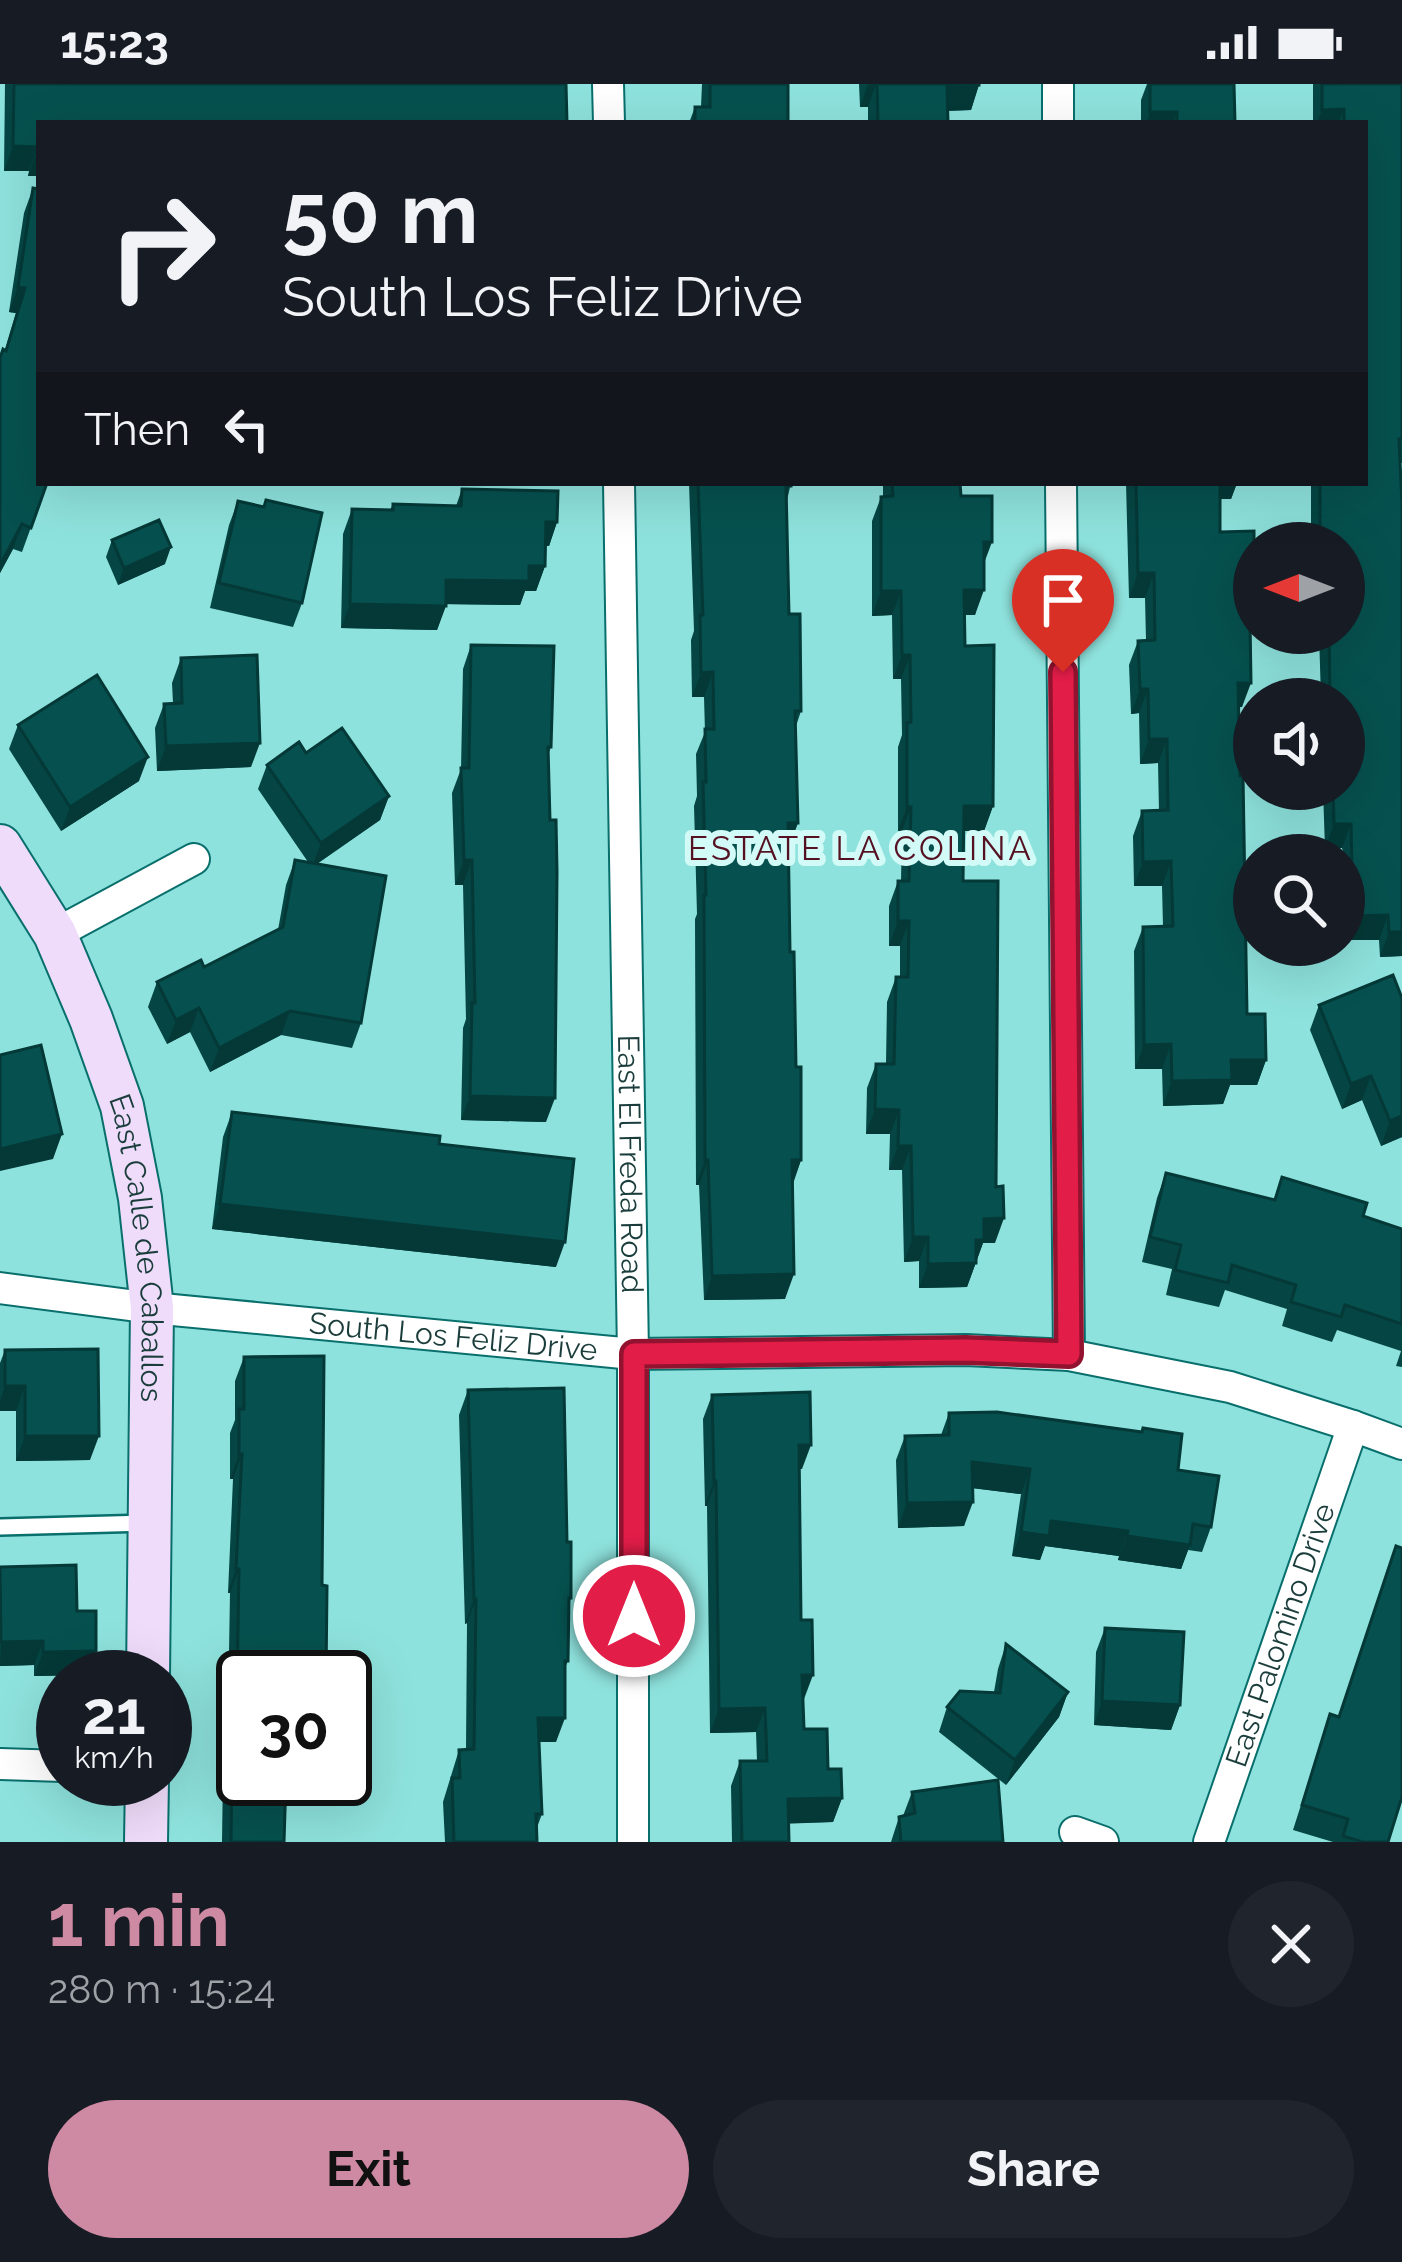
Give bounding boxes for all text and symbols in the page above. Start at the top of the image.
text: 15:23 [60,16,169,69]
text: 50 m [282,164,478,263]
icon: right [84,168,240,324]
text: South Los Feliz Drive [282,265,803,329]
icon: left [214,396,280,462]
text: Then [84,403,190,456]
north arrow [1233,522,1365,654]
map controls [1233,522,1365,966]
pin [1012,549,1114,672]
icon: arrive [1030,567,1096,633]
button: sound [1233,678,1365,810]
district label: ESTATE LA COLINA [688,829,1034,868]
button: search [1233,834,1365,966]
street label: East El Freda Road [611,1034,650,1294]
street label: East Calle de Caballos [102,1089,170,1402]
street label: South Los Feliz Drive [308,1305,599,1368]
street label: East Palomino Drive [1218,1499,1342,1771]
position arrow [571,1553,697,1679]
speed limit sign: 30 [216,1650,372,1806]
text: 21 [82,1678,146,1748]
text: km/h [74,1740,154,1775]
text: 1 min [48,1878,230,1963]
button: close [1228,1881,1354,2007]
text: 280 m · 15:24 [48,1966,275,2012]
button: Exit [48,2100,689,2238]
button: Share [713,2100,1354,2238]

